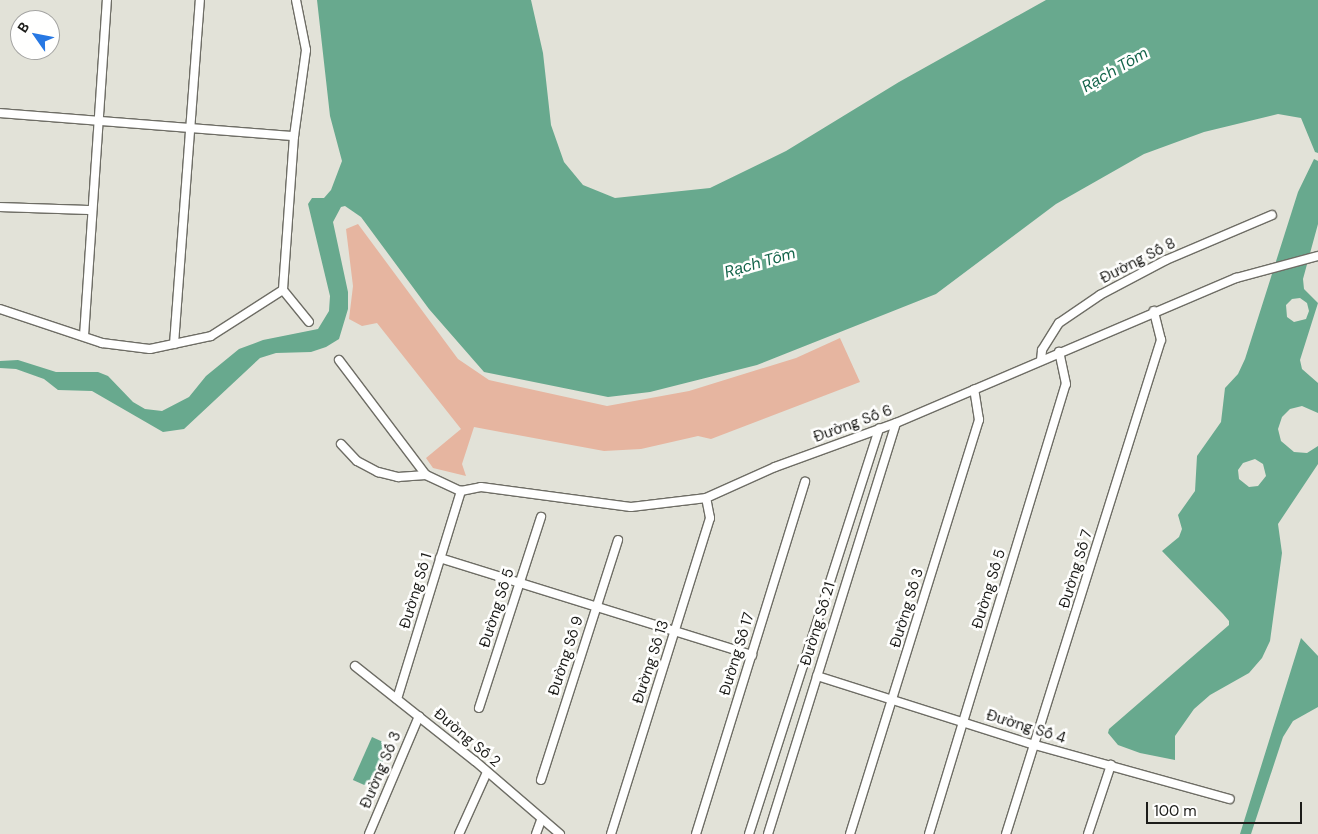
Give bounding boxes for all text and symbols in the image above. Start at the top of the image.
north arrow [10,10,60,60]
text: B [13,19,33,36]
water label: Rạch Tôm [1079,43,1151,97]
street label: Đường Số 8 [1097,234,1179,288]
water label: Rạch Tôm [722,244,798,282]
street label: Đường Số 6 [811,401,895,447]
street label: Đường Số 7 [1056,528,1096,610]
street label: Đường Số 5 [968,547,1010,631]
street label: Đường Số 1 [396,551,436,631]
street label: Đường Số 5 [476,566,518,650]
street label: Đường Số 3 [886,566,928,650]
street label: Đường Số 21 [797,580,839,668]
street label: Đường Số 17 [716,610,758,698]
street label: Đường Số 9 [545,614,587,698]
street label: Đường Số 13 [629,618,673,706]
street label: Đường Số 2 [430,705,504,771]
street label: Đường Số 4 [984,706,1068,748]
street label: Đường Số 3 [357,729,405,811]
scale bar [1148,792,1304,824]
text: 100 m [1154,801,1197,821]

